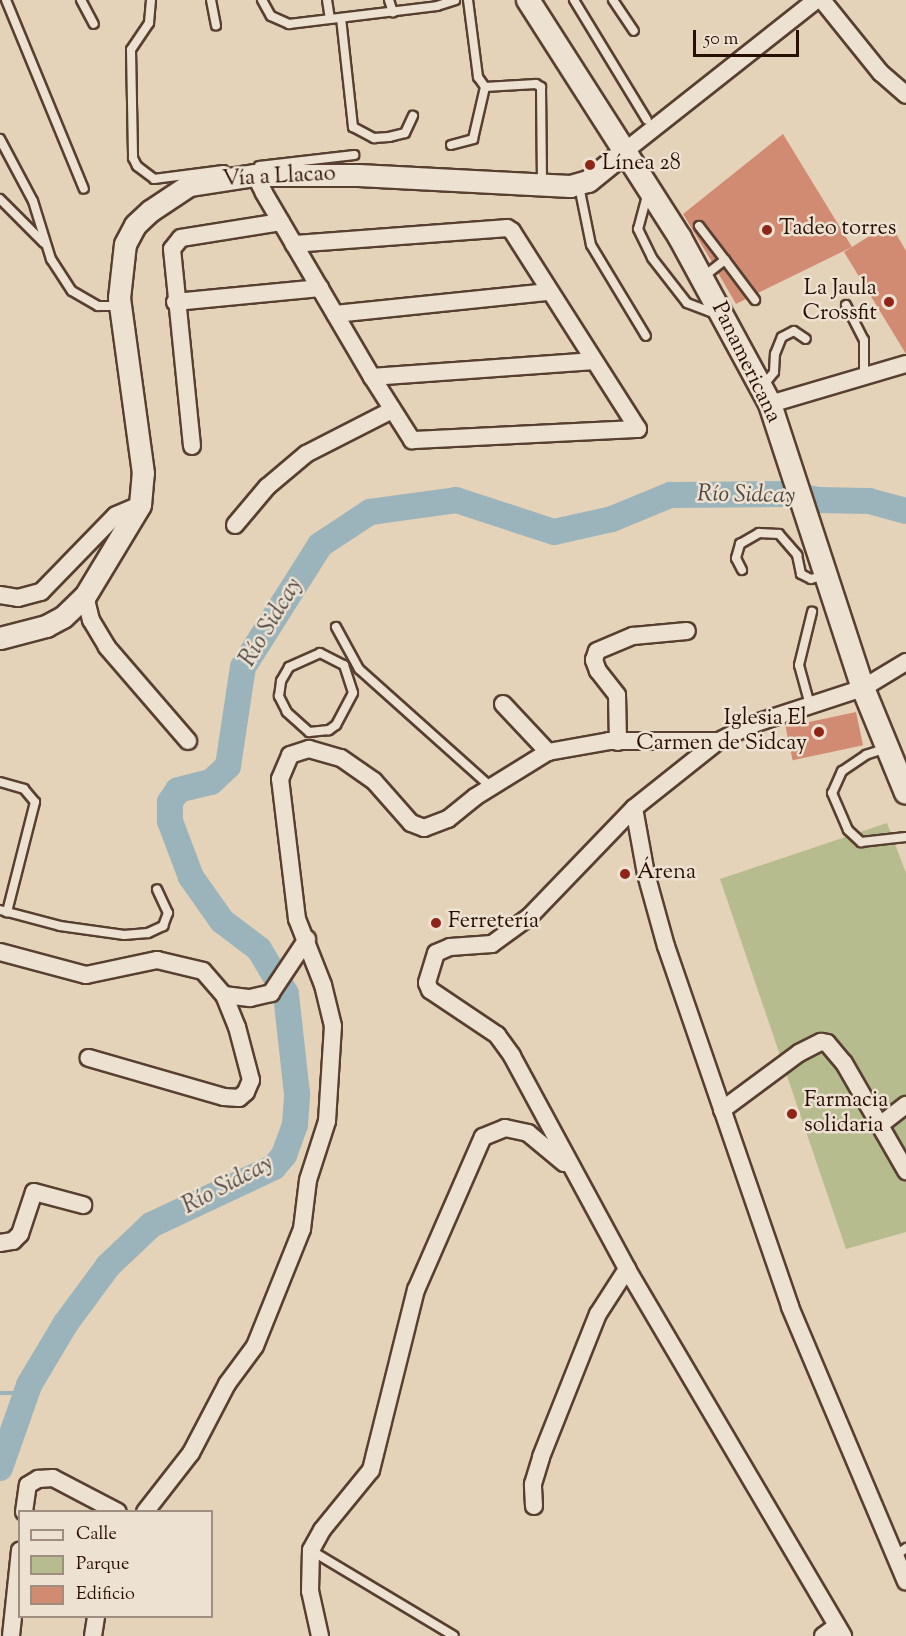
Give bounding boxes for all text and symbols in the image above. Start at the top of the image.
scale bar [696,18,802,56]
text: 50 m [704,27,738,53]
place label: Línea 28 [602,152,681,178]
marker: Línea 28 [583,158,597,172]
street label: Vía a Llacao [222,162,336,194]
place label: Tadeo torres [779,217,897,243]
marker: Tadeo torres [760,223,774,237]
place label: La Jaula Crossfit [803,276,877,328]
marker: La Jaula Crossfit [882,295,896,309]
street label: Panamericana [704,298,786,428]
water label: Río Sidcay [697,481,795,511]
water label: Río Sidcay [234,574,310,672]
place label: Iglesia El Carmen de Sidcay [636,706,807,758]
marker: Iglesia El Carmen de Sidcay [812,725,826,739]
place label: Árena [637,861,696,887]
marker: Árena [618,867,632,881]
place label: Ferretería [448,910,539,936]
marker: Ferretería [429,916,443,930]
place label: Farmacia solidaria [804,1088,888,1140]
marker: Farmacia solidaria [785,1107,799,1121]
water label: Río Sidcay [178,1150,278,1222]
legend [18,1510,213,1618]
text: Calle [76,1522,117,1548]
text: Parque [76,1552,129,1578]
text: Edificio [76,1582,135,1608]

